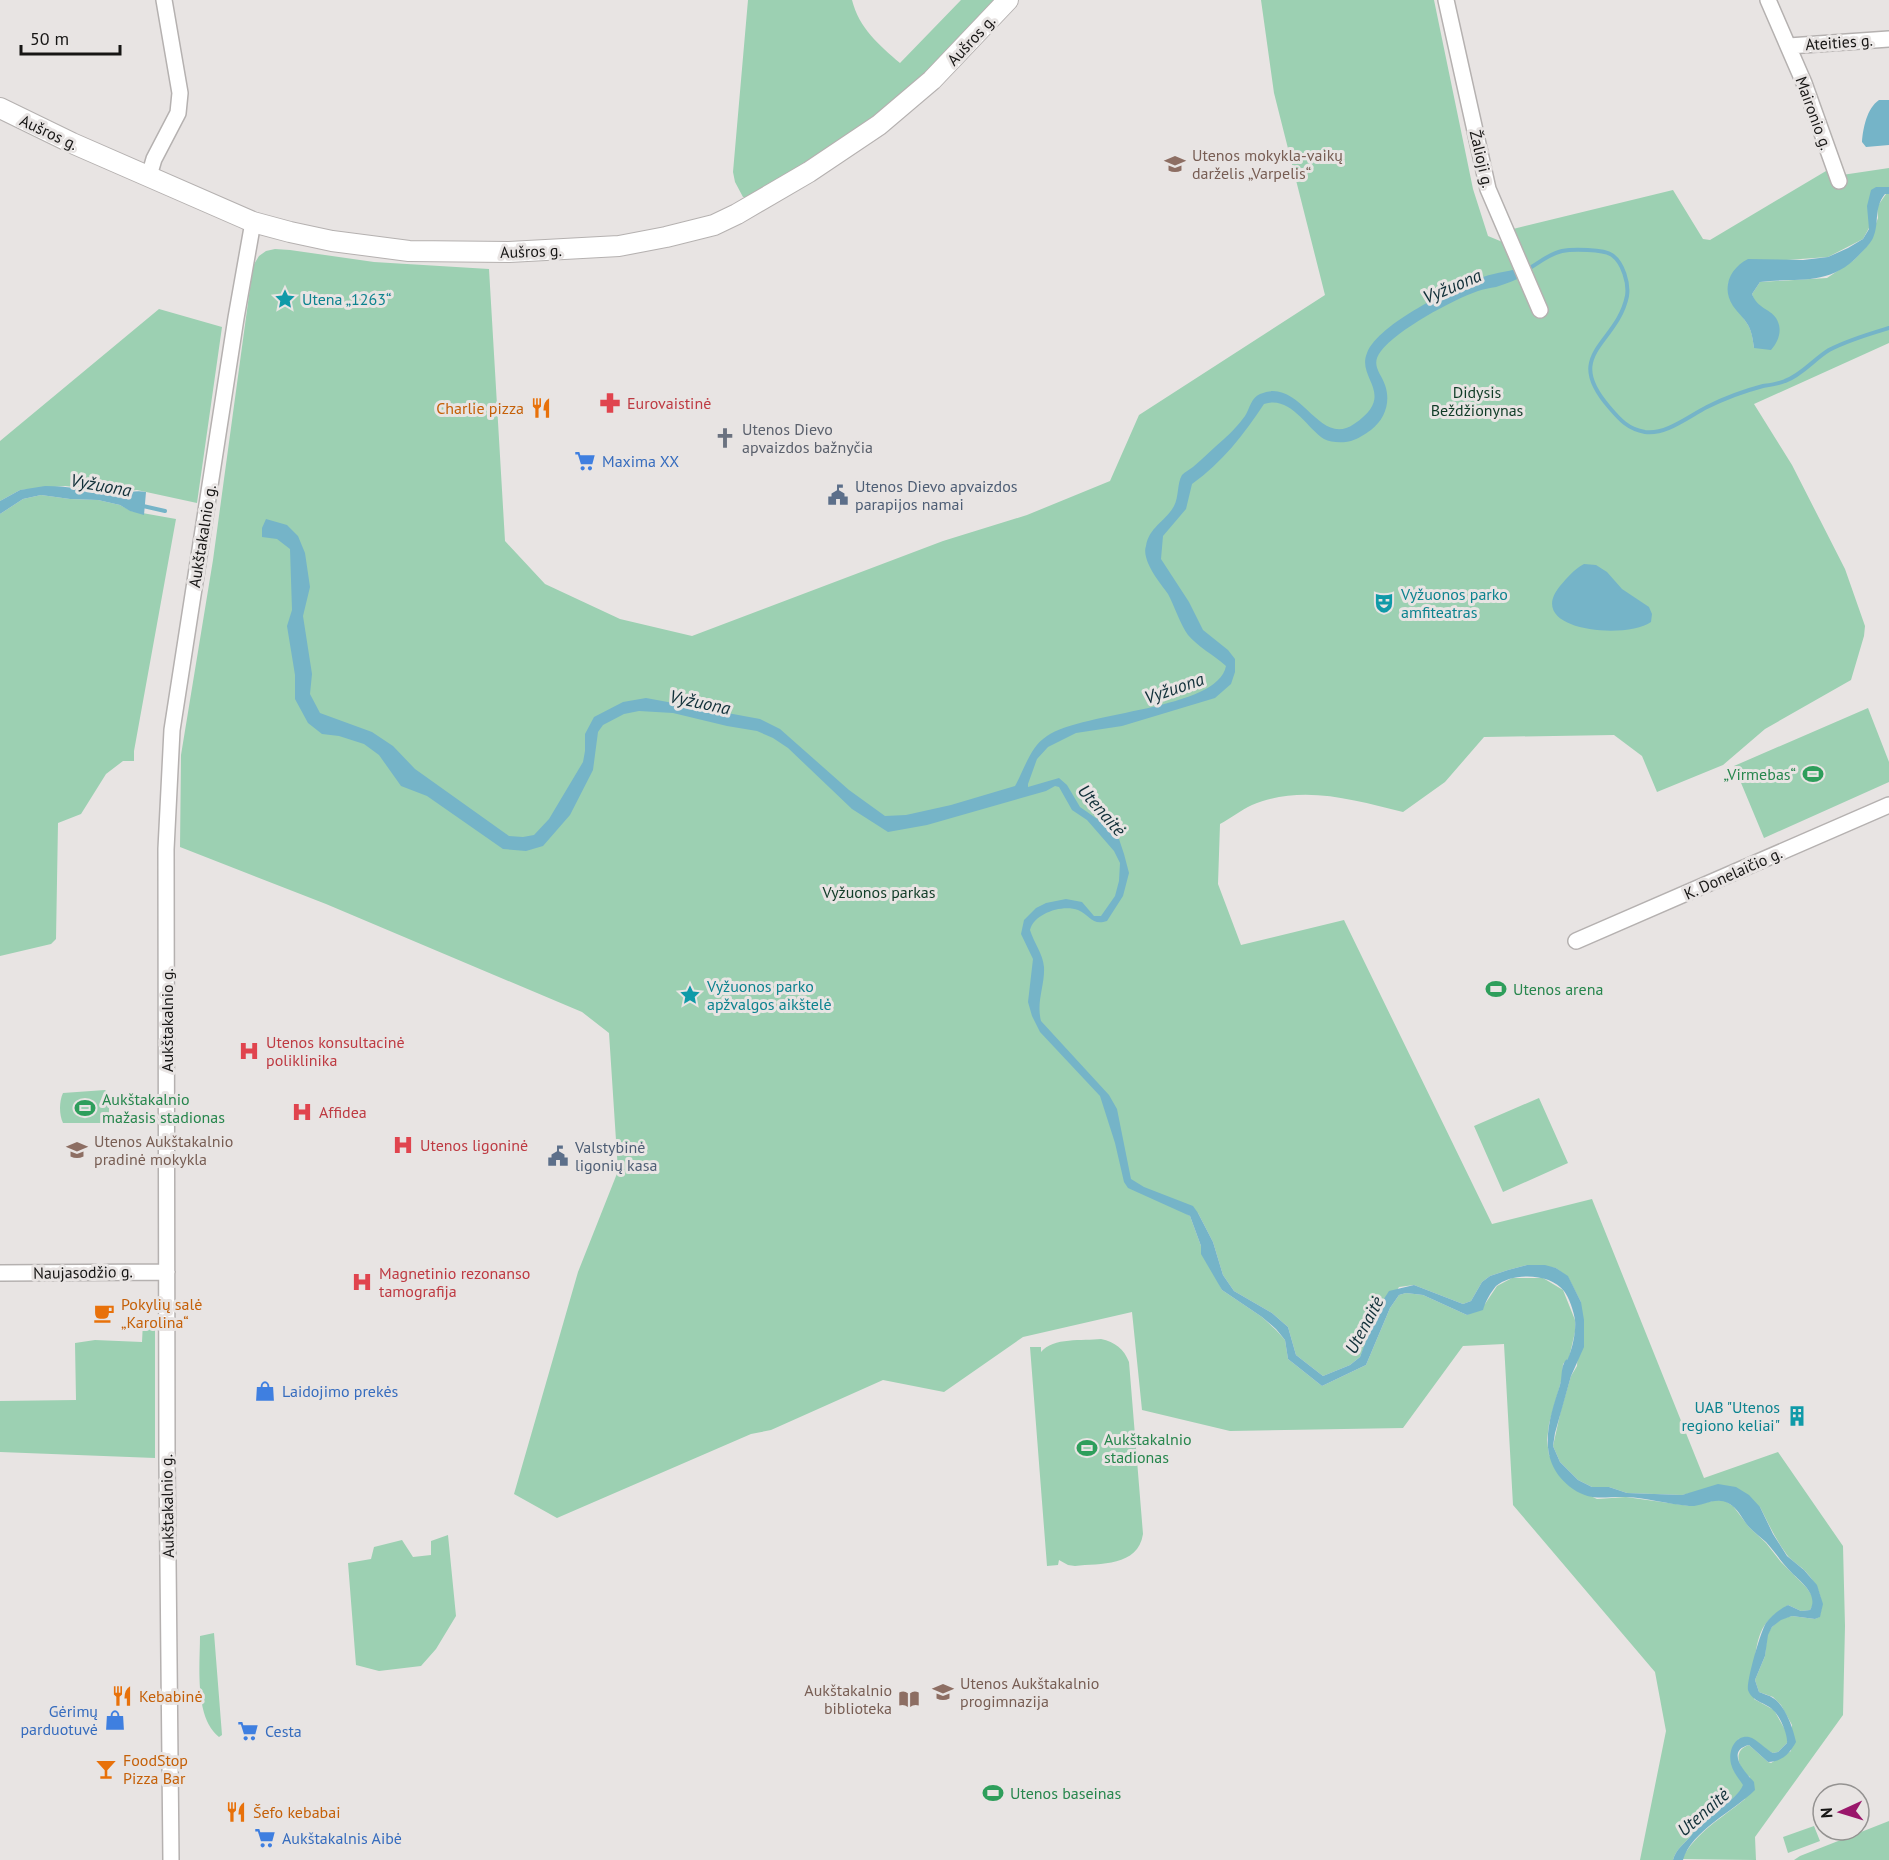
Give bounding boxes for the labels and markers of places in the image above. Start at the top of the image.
place label: Utenos mokykla-vaikų darželis „Varpelis“ [1192,145,1343,183]
school or university icon: Utenos mokykla-vaikų darželis „Varpelis“ [1163,152,1187,176]
place icon: Utena „1263“ [273,287,297,311]
place label: Utena „1263“ [302,289,391,309]
pharmacy icon: Eurovaistinė [598,391,622,415]
place label: Eurovaistinė [627,393,711,413]
restaurant icon: Charlie pizza [529,396,553,420]
place label: Charlie pizza [436,398,524,418]
place label: Utenos Dievo apvaizdos bažnyčia [742,419,873,457]
church icon: Utenos Dievo apvaizdos bažnyčia [713,426,737,450]
supermarket icon: Maxima XX [573,449,597,473]
place label: Maxima XX [602,451,679,471]
place label: Utenos Dievo apvaizdos parapijos namai [855,476,1018,514]
public building icon: Utenos Dievo apvaizdos parapijos namai [826,483,850,507]
place label: Vyžuonos parko amfiteatras [1400,584,1508,622]
theatre icon: Vyžuonos parko amfiteatras [1372,591,1396,615]
sports icon: „Virmebas“ [1801,762,1825,786]
place label: „Virmebas“ [1724,764,1796,784]
place label: Vyžuonos parko apžvalgos aikštelė [706,976,832,1014]
sports icon: Utenos arena [1484,977,1508,1001]
place label: Utenos arena [1513,979,1603,999]
place icon: Vyžuonos parko apžvalgos aikštelė [678,983,702,1007]
place label: Utenos konsultacinė poliklinika [266,1032,405,1070]
hospital icon: Utenos konsultacinė poliklinika [237,1039,261,1063]
place label: Aukštakalnio mažasis stadionas [102,1089,225,1127]
sports icon: Aukštakalnio mažasis stadionas [73,1096,97,1120]
hospital icon: Affidea [290,1100,314,1124]
place label: Affidea [319,1102,367,1122]
place label: Utenos Aukštakalnio pradinė mokykla [94,1131,233,1169]
hospital icon: Utenos ligoninė [391,1133,415,1157]
place label: Utenos ligoninė [420,1135,528,1155]
place label: Valstybinė ligonių kasa [574,1137,657,1175]
school or university icon: Utenos Aukštakalnio pradinė mokykla [65,1138,89,1162]
public building icon: Valstybinė ligonių kasa [546,1144,570,1168]
place label: Magnetinio rezonanso tamografija [379,1263,530,1301]
hospital icon: Magnetinio rezonanso tamografija [350,1270,374,1294]
place label: Pokylių salė „Karolina“ [121,1294,202,1332]
cafe icon: Pokylių salė „Karolina“ [92,1301,116,1325]
shop icon: Laidojimo prekės [253,1379,277,1403]
place label: Laidojimo prekės [282,1381,399,1401]
place label: UAB "Utenos regiono keliai" [1681,1397,1780,1435]
building icon: UAB "Utenos regiono keliai" [1785,1404,1809,1428]
place label: Aukštakalnio stadionas [1104,1429,1192,1467]
sports icon: Aukštakalnio stadionas [1075,1436,1099,1460]
place label: Utenos Aukštakalnio progimnazija [960,1673,1099,1711]
place label: Aukštakalnio biblioteka [804,1680,892,1718]
school or university icon: Utenos Aukštakalnio progimnazija [931,1680,955,1704]
restaurant icon: Kebabinė [110,1684,134,1708]
place label: Kebabinė [139,1686,203,1706]
library icon: Aukštakalnio biblioteka [897,1687,921,1711]
place label: Gėrimų parduotuvė [20,1701,98,1739]
shop icon: Gėrimų parduotuvė [103,1708,127,1732]
supermarket icon: Cesta [236,1719,260,1743]
place label: Cesta [265,1721,302,1741]
place label: FoodStop Pizza Bar [123,1750,188,1788]
bar icon: FoodStop Pizza Bar [94,1757,118,1781]
sports icon: Utenos baseinas [981,1781,1005,1805]
place label: Utenos baseinas [1010,1783,1122,1803]
restaurant icon: Šefo kebabai [224,1800,248,1824]
place label: Šefo kebabai [253,1802,340,1822]
supermarket icon: Aukštakalnis Aibė [253,1826,277,1850]
place label: Aukštakalnis Aibė [282,1828,402,1848]

